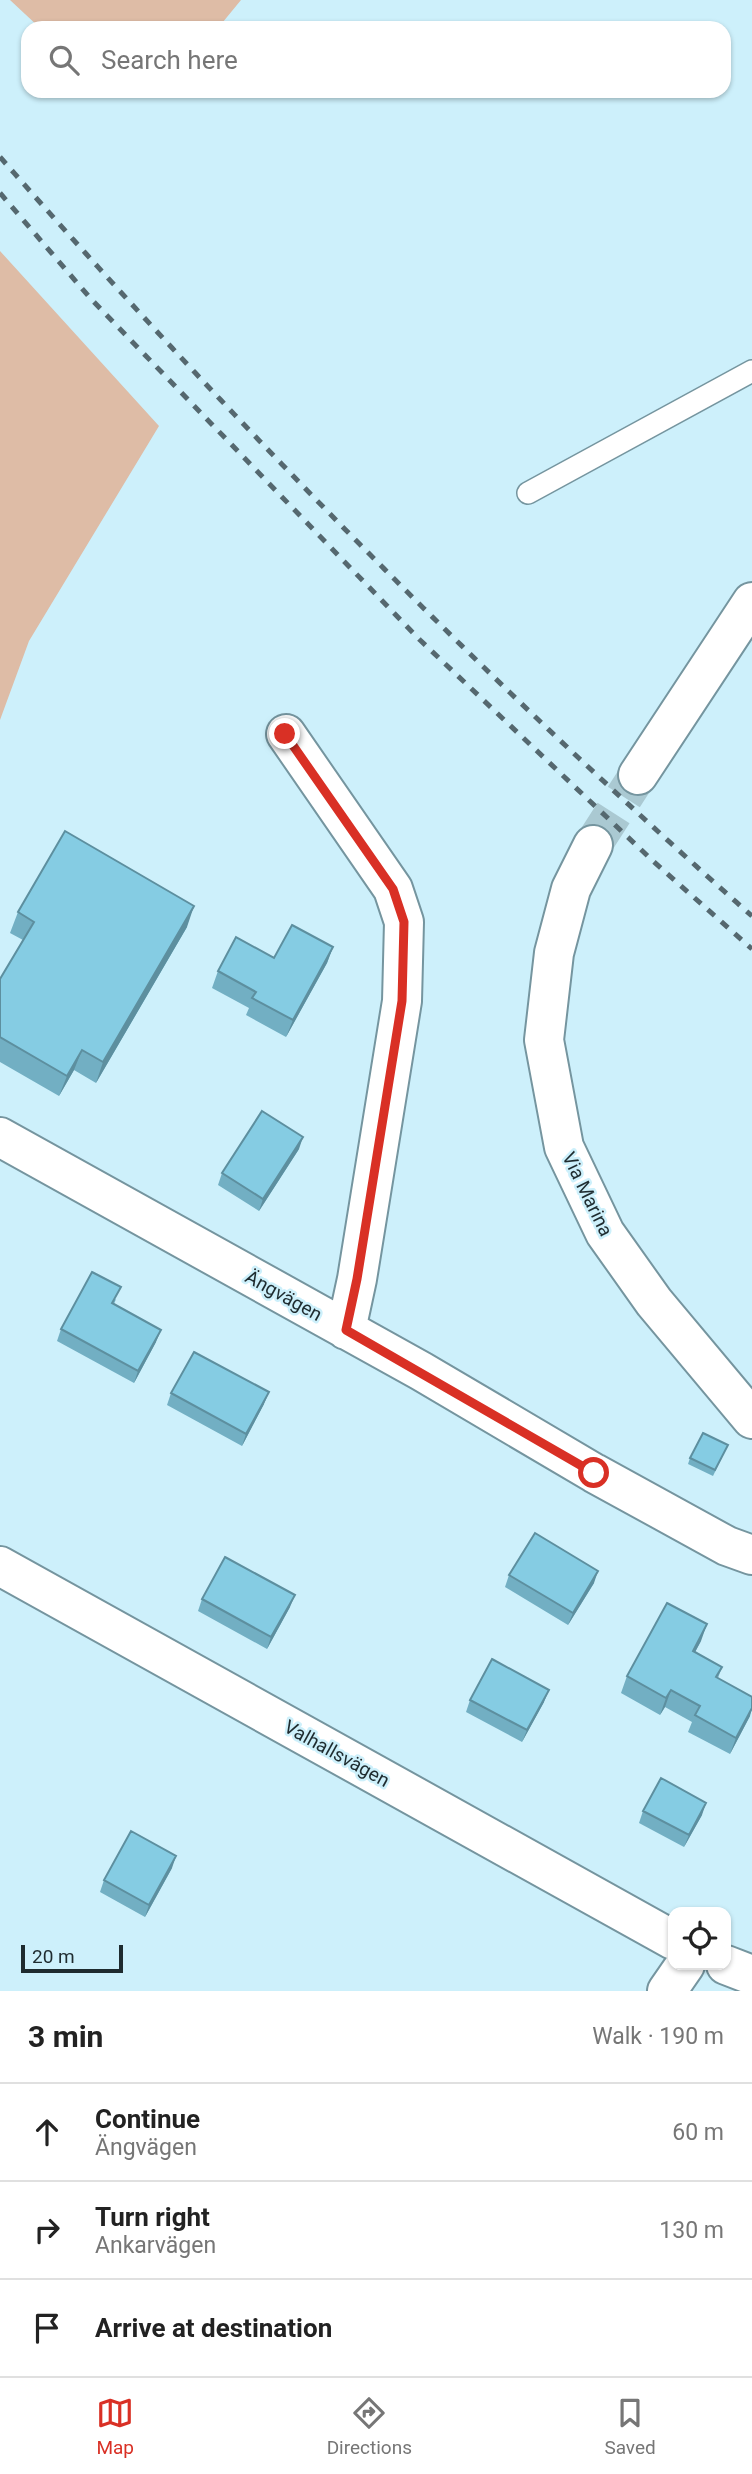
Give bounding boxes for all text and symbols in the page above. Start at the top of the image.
search box [21,21,731,98]
icon: search [45,41,83,79]
text: Search here [101,45,238,75]
route end [269,718,300,749]
street label: Via Marina [557,1148,618,1240]
street label: Ängvägen [241,1265,326,1326]
route start [578,1457,609,1488]
street label: Valhallsvägen [280,1715,394,1792]
map controls [668,1907,731,1970]
button: locate [668,1907,731,1970]
scale bar [21,1942,122,1974]
text: 20 m [32,1945,75,1968]
text: 3 min [28,2019,103,2054]
text: Walk · 190 m [592,2023,724,2050]
text: Continue [95,2104,200,2134]
icon: ahead [28,2113,66,2151]
text: 60 m [672,2119,724,2146]
text: Ängvägen [95,2134,197,2161]
text: Turn right [95,2202,210,2232]
icon: right [28,2211,66,2249]
text: 130 m [659,2217,724,2244]
text: Ankarvägen [95,2232,216,2259]
icon: arrive [28,2309,66,2347]
text: Arrive at destination [95,2313,332,2343]
tab: Map [96,2394,134,2459]
tab: Directions [327,2394,412,2459]
tab: Saved [604,2394,656,2459]

